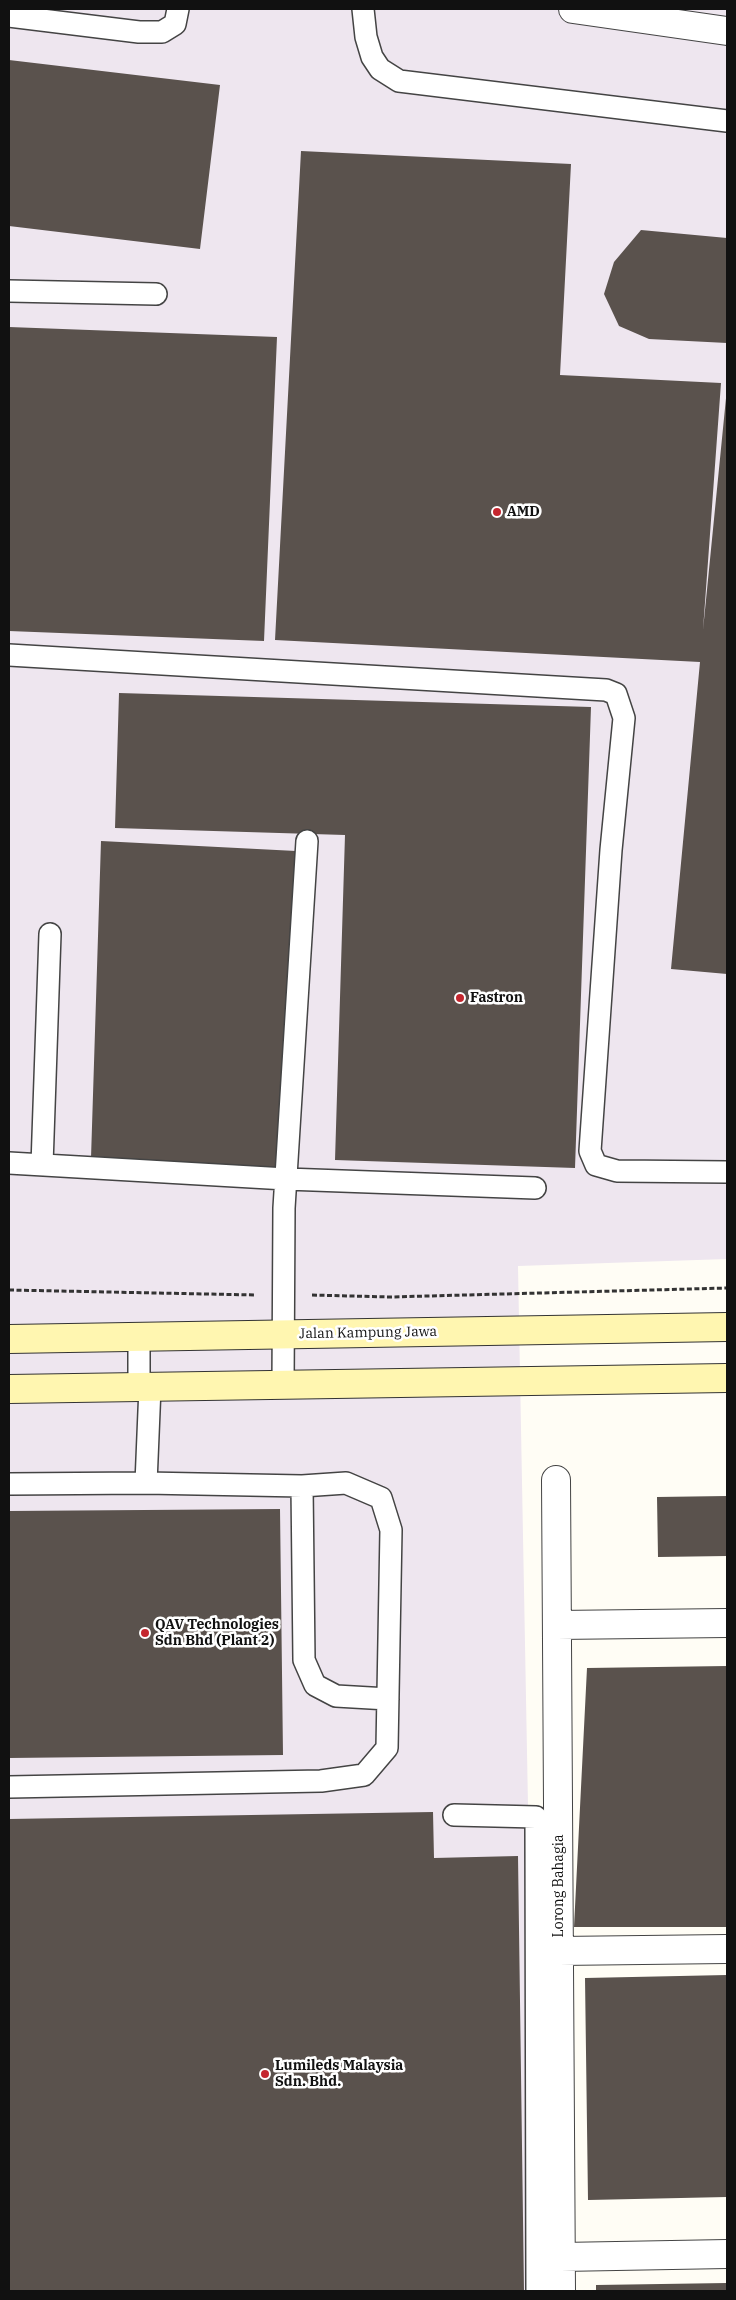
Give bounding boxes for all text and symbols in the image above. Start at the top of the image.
place label: AMD [507,504,540,520]
marker: AMD [491,506,503,518]
place label: Fastron [470,990,523,1006]
marker: Fastron [454,992,466,1004]
street label: Jalan Kampung Jawa [299,1323,437,1343]
place label: QAV Technologies Sdn Bhd (Plant 2) [155,1617,279,1650]
marker: QAV Technologies Sdn Bhd (Plant 2) [139,1627,151,1639]
street label: Lorong Bahagia [551,1834,567,1938]
place label: Lumileds Malaysia Sdn. Bhd. [275,2058,403,2090]
marker: Lumileds Malaysia Sdn. Bhd. [259,2068,271,2080]

